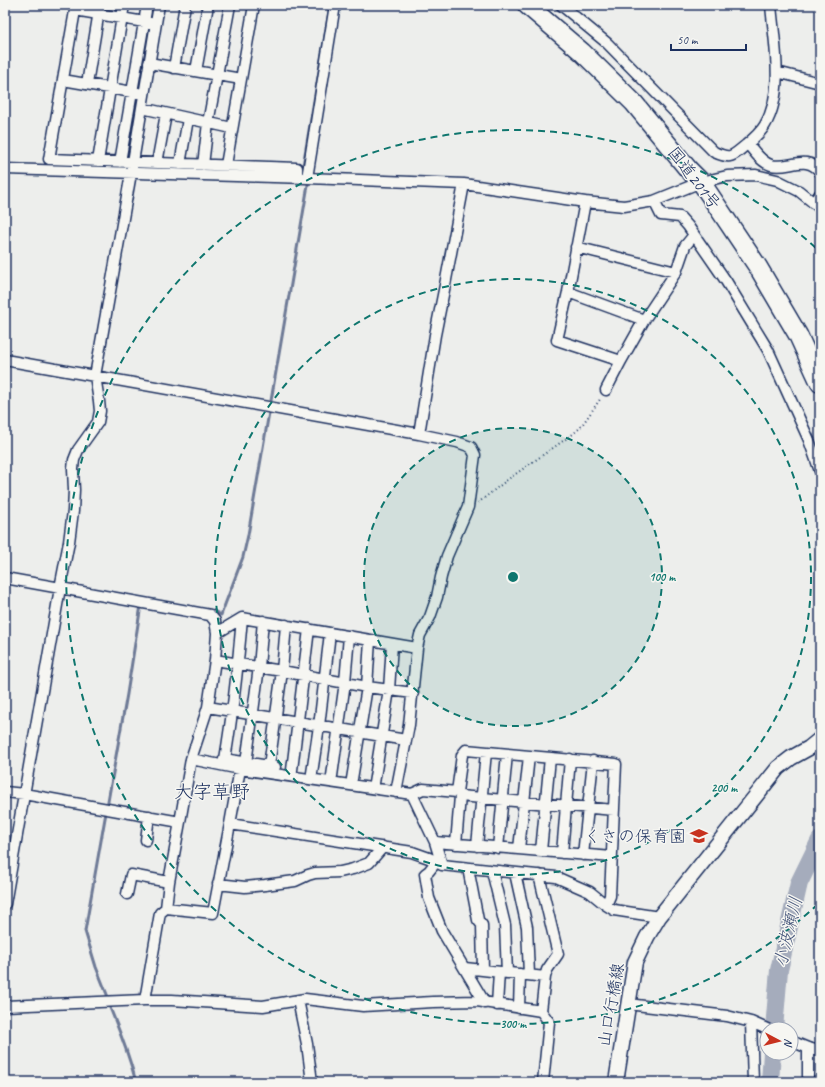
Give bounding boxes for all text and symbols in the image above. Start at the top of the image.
scale bar [671,26,746,52]
text: 50 m [677,32,699,48]
street label: 国道201号 [663,142,725,214]
text: 100 m [649,569,676,585]
centre of rings [506,570,520,584]
district label: 大字草野 [174,780,250,804]
text: 200 m [711,780,738,796]
place label: くさの保育園 [584,826,686,847]
school or university icon: くさの保育園 [689,826,709,846]
water label: 小波瀬川 [769,894,807,970]
street label: 山口行橋線 [593,961,629,1049]
text: 300 m [500,1016,527,1032]
north arrow [759,1021,799,1061]
text: N [781,1038,796,1049]

